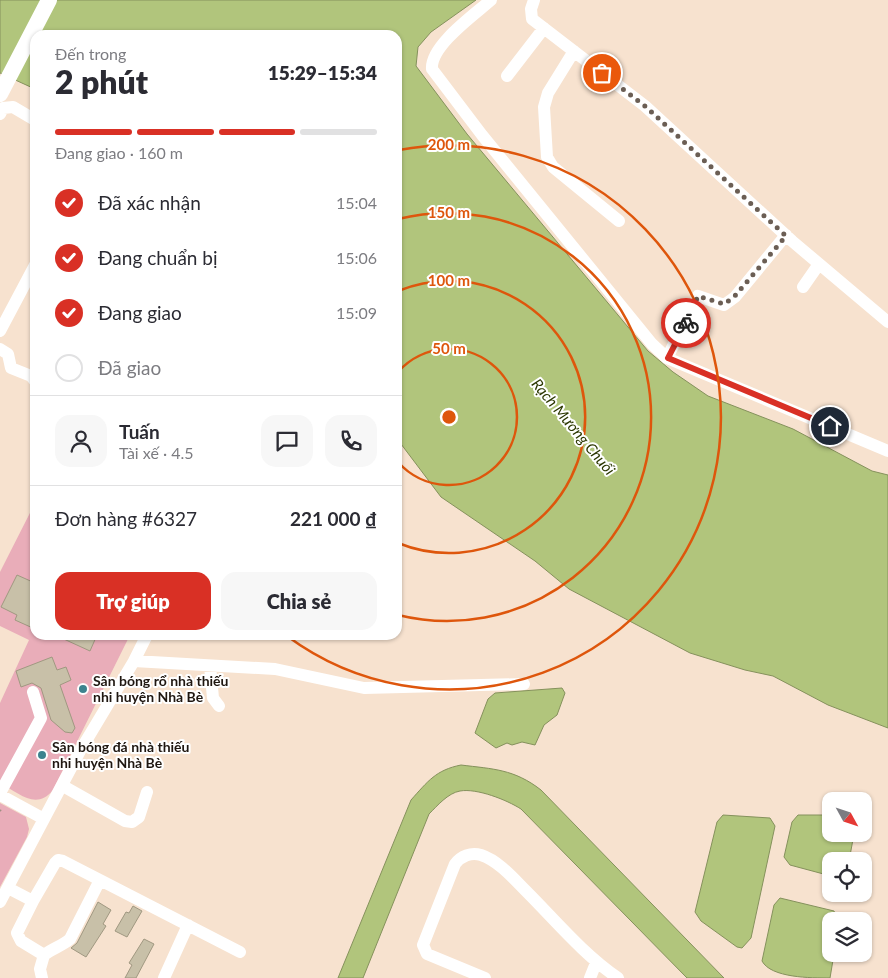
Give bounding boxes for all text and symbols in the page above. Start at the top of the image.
text: Đến trong [55,44,126,63]
pin [581,52,623,94]
icon: bag [588,59,616,87]
text: 15:29–15:34 [268,61,377,84]
text: 2 phút [55,62,148,101]
text: 200 m [428,135,470,153]
text: Đang giao · 160 m [55,143,183,162]
icon: check [55,189,83,217]
text: Đã xác nhận [98,191,201,214]
text: 15:04 [336,193,377,212]
text: 150 m [428,203,470,221]
icon: check [55,244,83,272]
text: Đang chuẩn bị [98,246,218,269]
text: 15:06 [336,248,377,267]
text: 100 m [428,271,470,289]
courier [661,298,711,348]
icon: check [55,299,83,327]
text: Đang giao [98,301,182,324]
text: 15:09 [336,303,377,322]
icon: bike [672,309,700,337]
text: 50 m [432,339,466,357]
text: Đã giao [98,356,161,379]
water label: Rạch Mương Chuối [528,375,620,478]
pin [809,405,851,447]
centre of rings [440,408,458,426]
icon: home [816,412,844,440]
button: person [55,415,107,467]
button: chat [261,415,313,467]
button: phone [325,415,377,467]
text: Tuấn [119,420,160,443]
text: Tài xế · 4.5 [119,443,194,462]
text: Đơn hàng #6327 [55,507,197,530]
text: 221 000 ₫ [290,507,377,530]
button: Trợ giúp [55,572,211,630]
button: Chia sẻ [221,572,377,630]
place label: Sân bóng rổ nhà thiếu nhi huyện Nhà Bè [93,672,229,705]
marker: Sân bóng rổ nhà thiếu nhi huyện Nhà Bè [77,683,89,695]
place label: Sân bóng đá nhà thiếu nhi huyện Nhà Bè [52,738,190,771]
marker: Sân bóng đá nhà thiếu nhi huyện Nhà Bè [36,749,48,761]
north arrow [822,792,872,842]
map controls [822,792,872,962]
button: locate [822,852,872,902]
button: layers [822,912,872,962]

